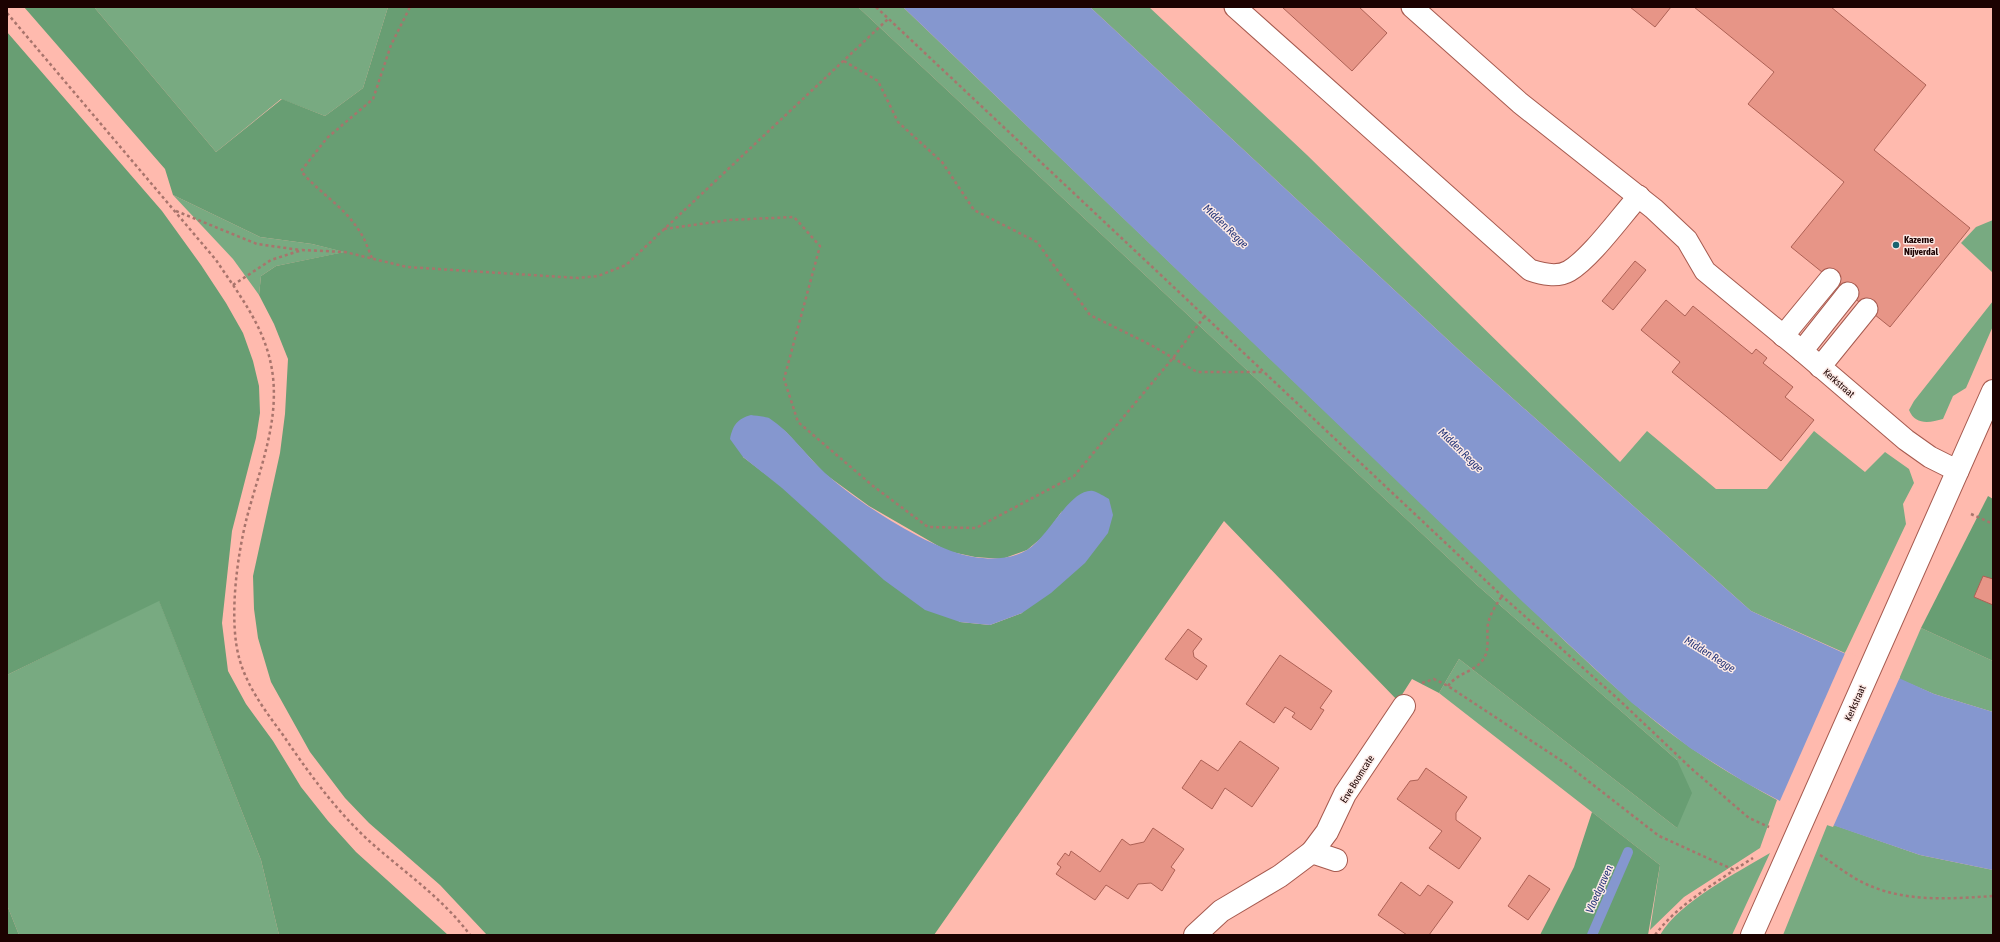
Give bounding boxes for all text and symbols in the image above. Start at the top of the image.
water label: Midden Regge [1201,202,1251,250]
place label: Kazerne Nijverdal [1904,234,1938,257]
marker: Kazerne Nijverdal [1891,240,1901,250]
street label: Kerkstraat [1821,366,1857,400]
water label: Midden Regge [1436,426,1486,474]
water label: Midden Regge [1682,634,1738,674]
street label: Kerkstraat [1842,683,1868,723]
street label: Erve Boomcate [1338,753,1376,805]
water label: Vloedgraven [1583,863,1615,915]

